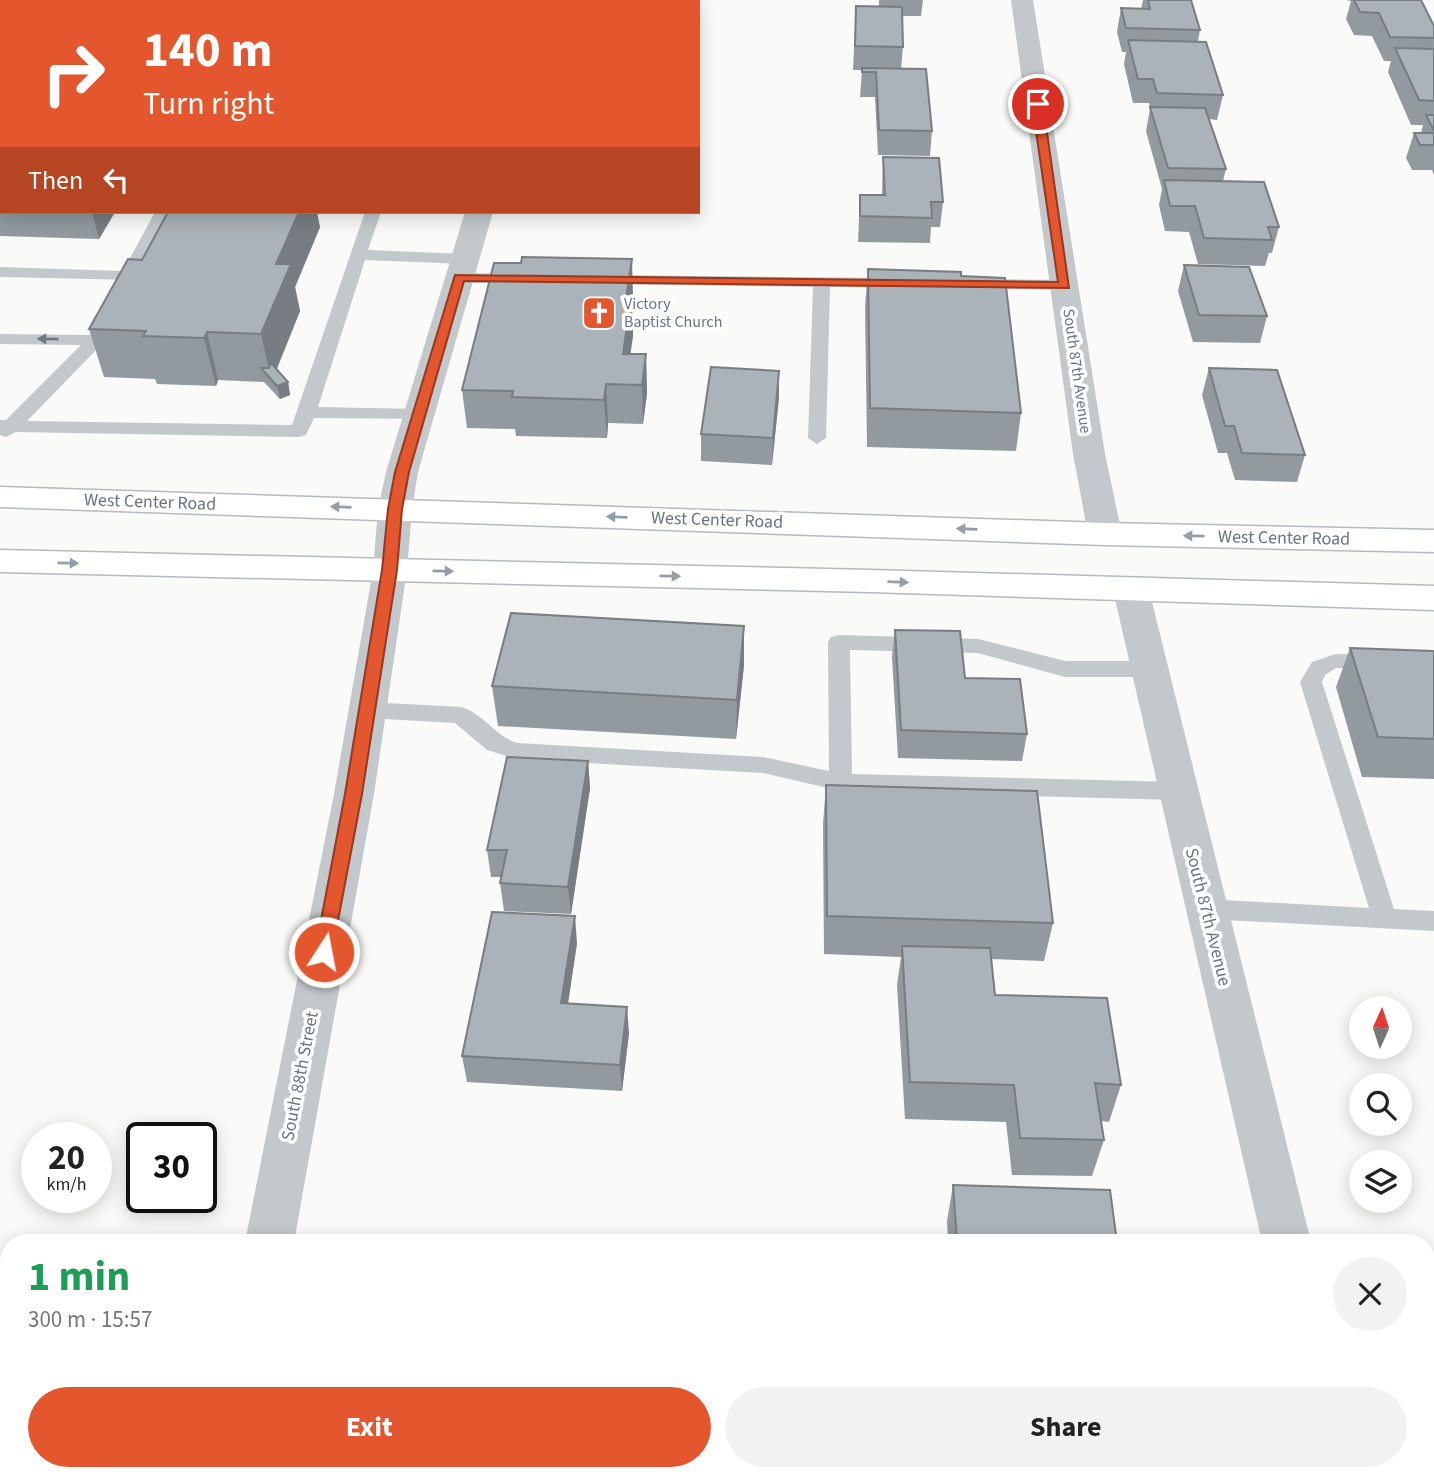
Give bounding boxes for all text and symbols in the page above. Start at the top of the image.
text: 140 m [143,16,272,86]
icon: right [28,28,119,119]
pin [1008,74,1068,134]
text: Turn right [143,81,274,127]
icon: arrive [1019,85,1057,123]
icon: left [97,161,135,199]
text: Then [28,162,83,199]
place label: Victory Baptist Church [624,293,722,333]
church icon: Victory Baptist Church [580,294,618,332]
street label: South 87th Avenue [1057,307,1097,435]
one-way arrow [37,333,59,345]
street label: West Center Road [83,487,217,517]
one-way arrow [330,502,352,513]
street label: West Center Road [650,505,784,535]
one-way arrow [606,511,628,523]
one-way arrow [956,524,978,535]
street label: West Center Road [1218,524,1350,552]
one-way arrow [1183,530,1205,542]
one-way arrow [57,557,79,568]
one-way arrow [432,565,454,577]
one-way arrow [659,571,681,582]
one-way arrow [887,576,909,587]
street label: South 87th Avenue [1179,845,1237,989]
position arrow [287,915,361,989]
north arrow [1349,996,1412,1059]
map controls [1349,996,1412,1213]
street label: South 88th Street [275,1009,325,1143]
button: search [1349,1073,1412,1136]
speed limit sign: 30 [126,1122,217,1213]
text: 20 [48,1133,85,1183]
button: layers [1349,1150,1412,1213]
text: km/h [47,1172,86,1197]
text: 1 min [28,1247,130,1307]
button: close [1333,1257,1407,1331]
text: 300 m · 15:57 [28,1303,152,1336]
button: Exit [28,1387,711,1467]
button: Share [725,1387,1407,1467]

